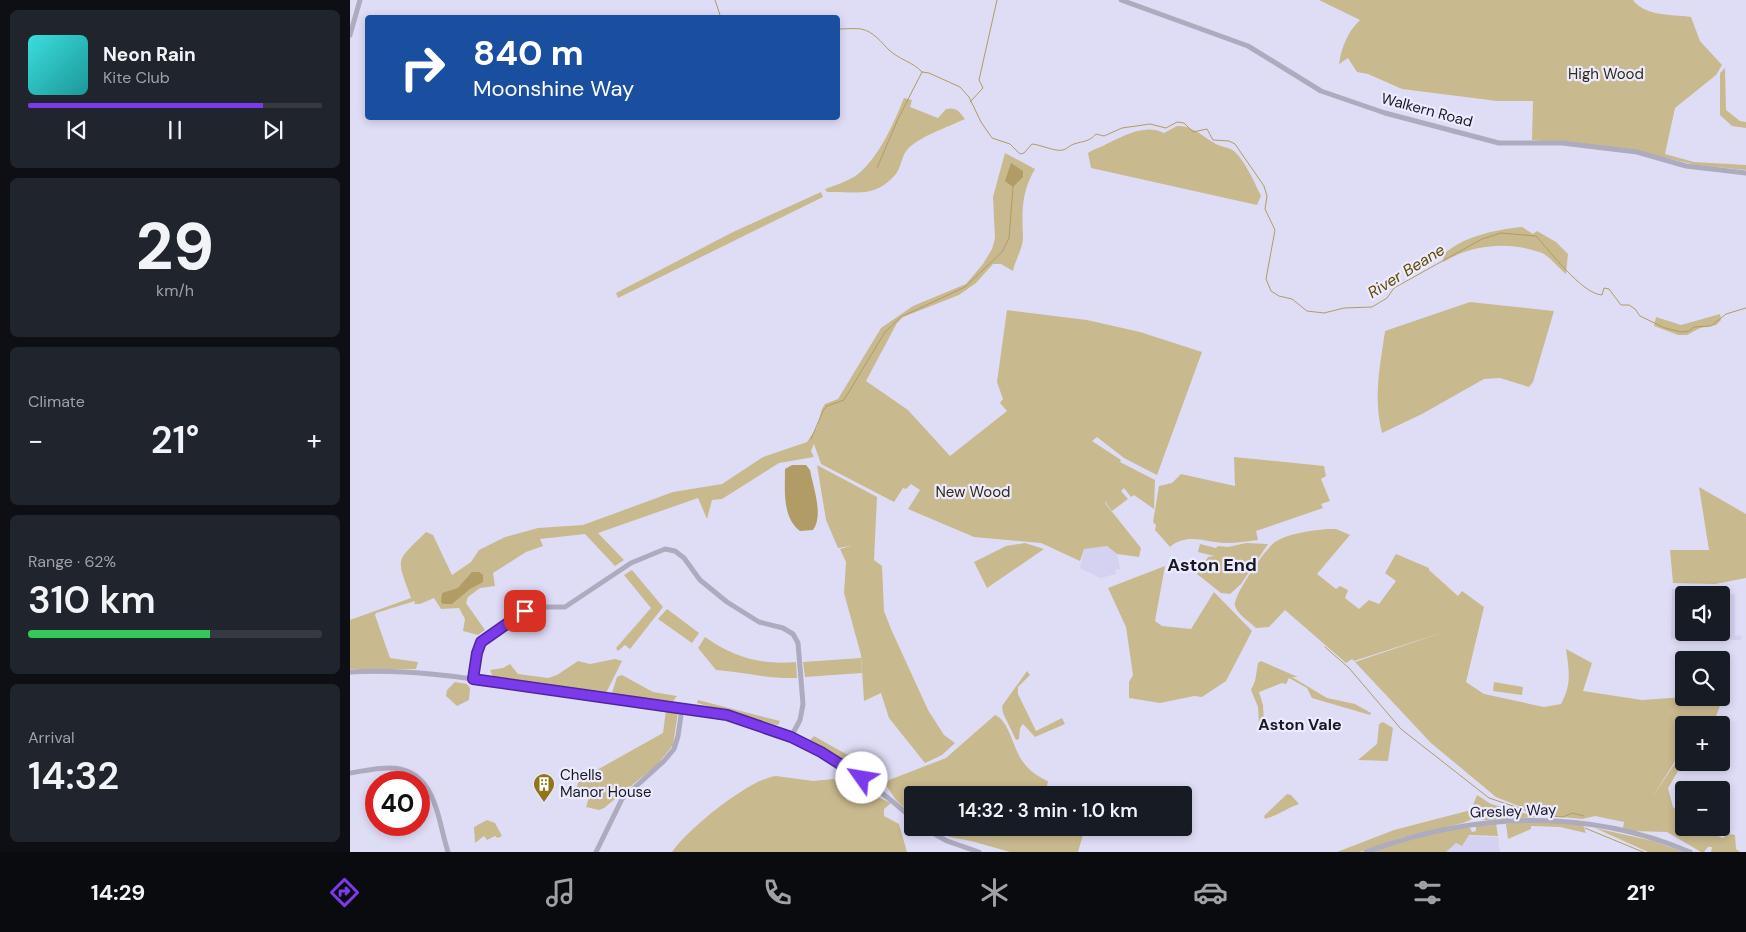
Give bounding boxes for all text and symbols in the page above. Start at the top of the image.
text: 840 m [473,30,584,76]
icon: right [390,35,455,100]
text: Neon Rain [103,42,196,67]
park label: High Wood [1568,64,1644,84]
text: Kite Club [103,67,170,88]
text: Moonshine Way [473,74,634,103]
street label: Walkern Road [1379,88,1475,132]
icon: previous [63,116,91,144]
icon: pause [161,116,189,144]
icon: next [259,116,287,144]
text: 29 [136,205,214,289]
water label: River Beane [1363,239,1449,303]
text: km/h [156,280,194,301]
text: Climate [28,391,85,412]
text: 21° [151,415,199,465]
text: − [28,422,43,459]
text: + [307,422,322,459]
park label: New Wood [936,482,1010,502]
text: Range · 62% [28,551,116,572]
district label: Aston End [1167,553,1257,577]
text: 310 km [28,575,156,625]
map controls [1675,586,1730,836]
button: sound [1675,586,1730,641]
pin [504,590,546,632]
icon: arrive [511,597,539,625]
button: search [1675,651,1730,706]
district label: Aston Vale [1258,714,1342,735]
button: + [1675,716,1730,771]
text: Arrival [28,727,75,748]
text: 14:32 [28,751,119,801]
position arrow [835,751,887,803]
place label: Chells Manor House [560,765,652,802]
speed limit sign: 40 [365,771,430,836]
building icon: Chells Manor House [532,772,556,803]
button: − [1675,781,1730,836]
text: 14:32 · 3 min · 1.0 km [958,798,1138,823]
street label: Gresley Way [1469,799,1557,823]
icon: directions [327,875,362,910]
icon: music [543,875,578,910]
icon: phone [760,875,795,910]
icon: climate [977,875,1012,910]
icon: car [1193,875,1228,910]
icon: filters [1410,875,1445,910]
text: 14:29 [91,878,145,907]
text: 21° [1626,878,1655,907]

